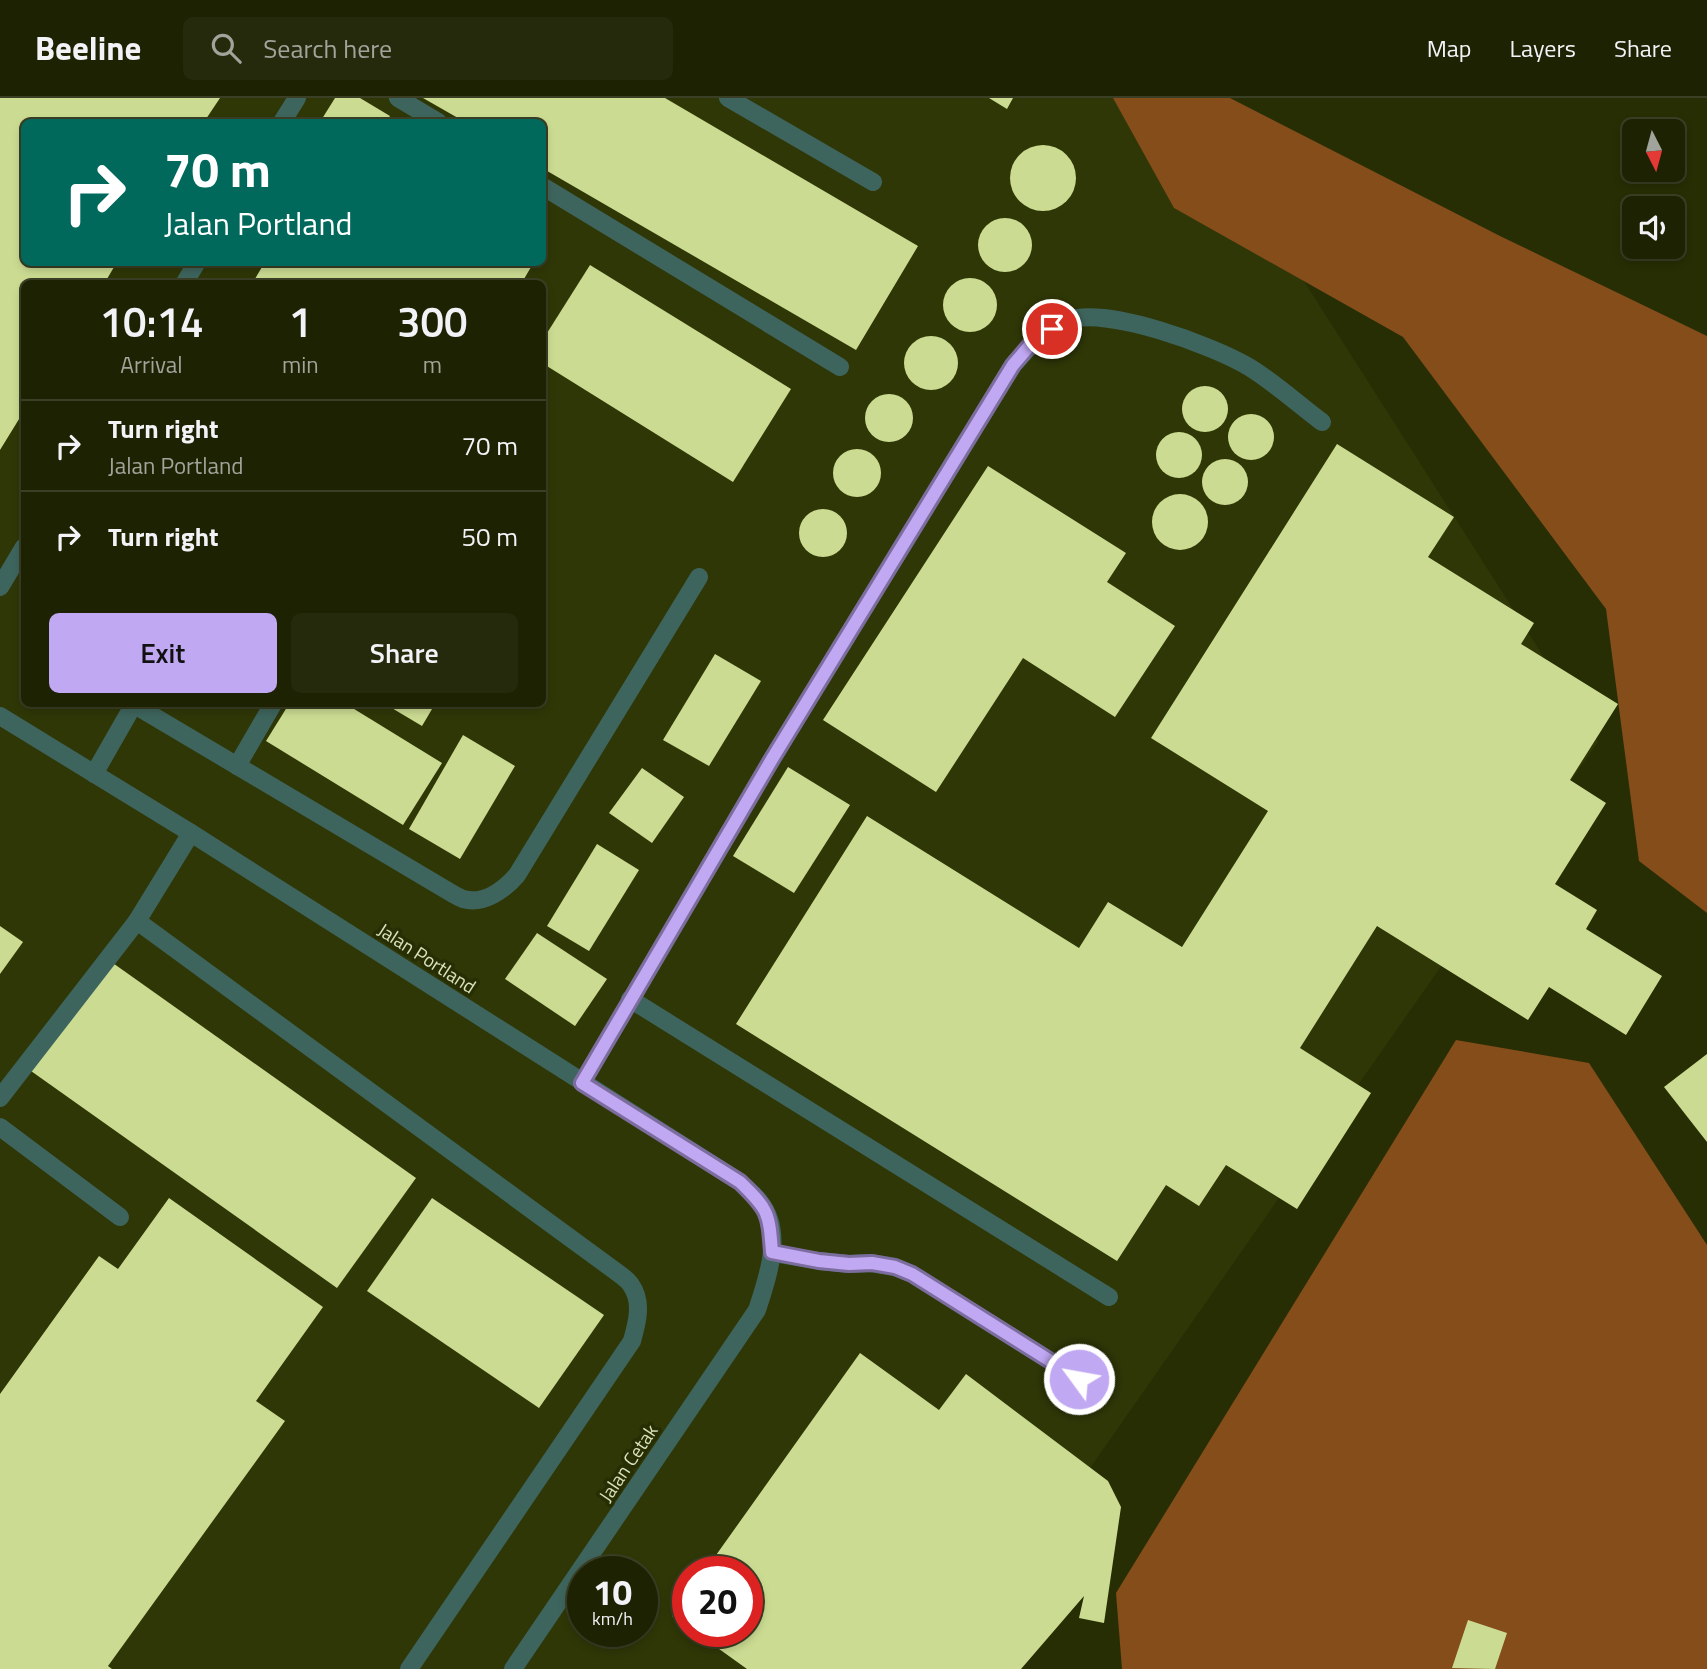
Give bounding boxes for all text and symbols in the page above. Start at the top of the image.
search box [183,17,673,80]
text: Beeline [35,23,141,73]
icon: search [207,29,245,67]
text: Search here [263,29,392,68]
text: Map [1427,30,1472,66]
text: Layers [1510,30,1576,66]
text: Share [1614,30,1672,66]
north arrow [1622,119,1685,182]
map controls [1622,119,1685,259]
text: 70 m [164,131,271,206]
icon: right [49,147,140,238]
button: sound [1622,196,1685,259]
text: Jalan Portland [164,199,353,247]
text: 10:14 [99,289,204,353]
text: 1 [289,289,312,353]
text: 300 [397,289,468,353]
pin [1022,299,1082,359]
icon: arrive [1033,310,1071,348]
text: Arrival [120,347,183,382]
text: min [282,347,319,382]
text: m [423,347,442,382]
text: Turn right [108,409,219,448]
text: 70 m [461,426,518,465]
icon: right [49,427,87,465]
text: Jalan Portland [108,448,244,483]
text: Turn right [108,517,219,556]
text: 50 m [461,517,518,556]
icon: right [49,518,87,556]
button: Exit [49,613,277,693]
button: Share [291,613,518,693]
street label: Jalan Portland [372,915,482,1000]
position arrow [1042,1342,1116,1416]
street label: Jalan Cetak [591,1418,664,1507]
speed limit sign: 20 [672,1556,763,1647]
text: 10 [593,1565,632,1619]
text: km/h [592,1605,633,1632]

